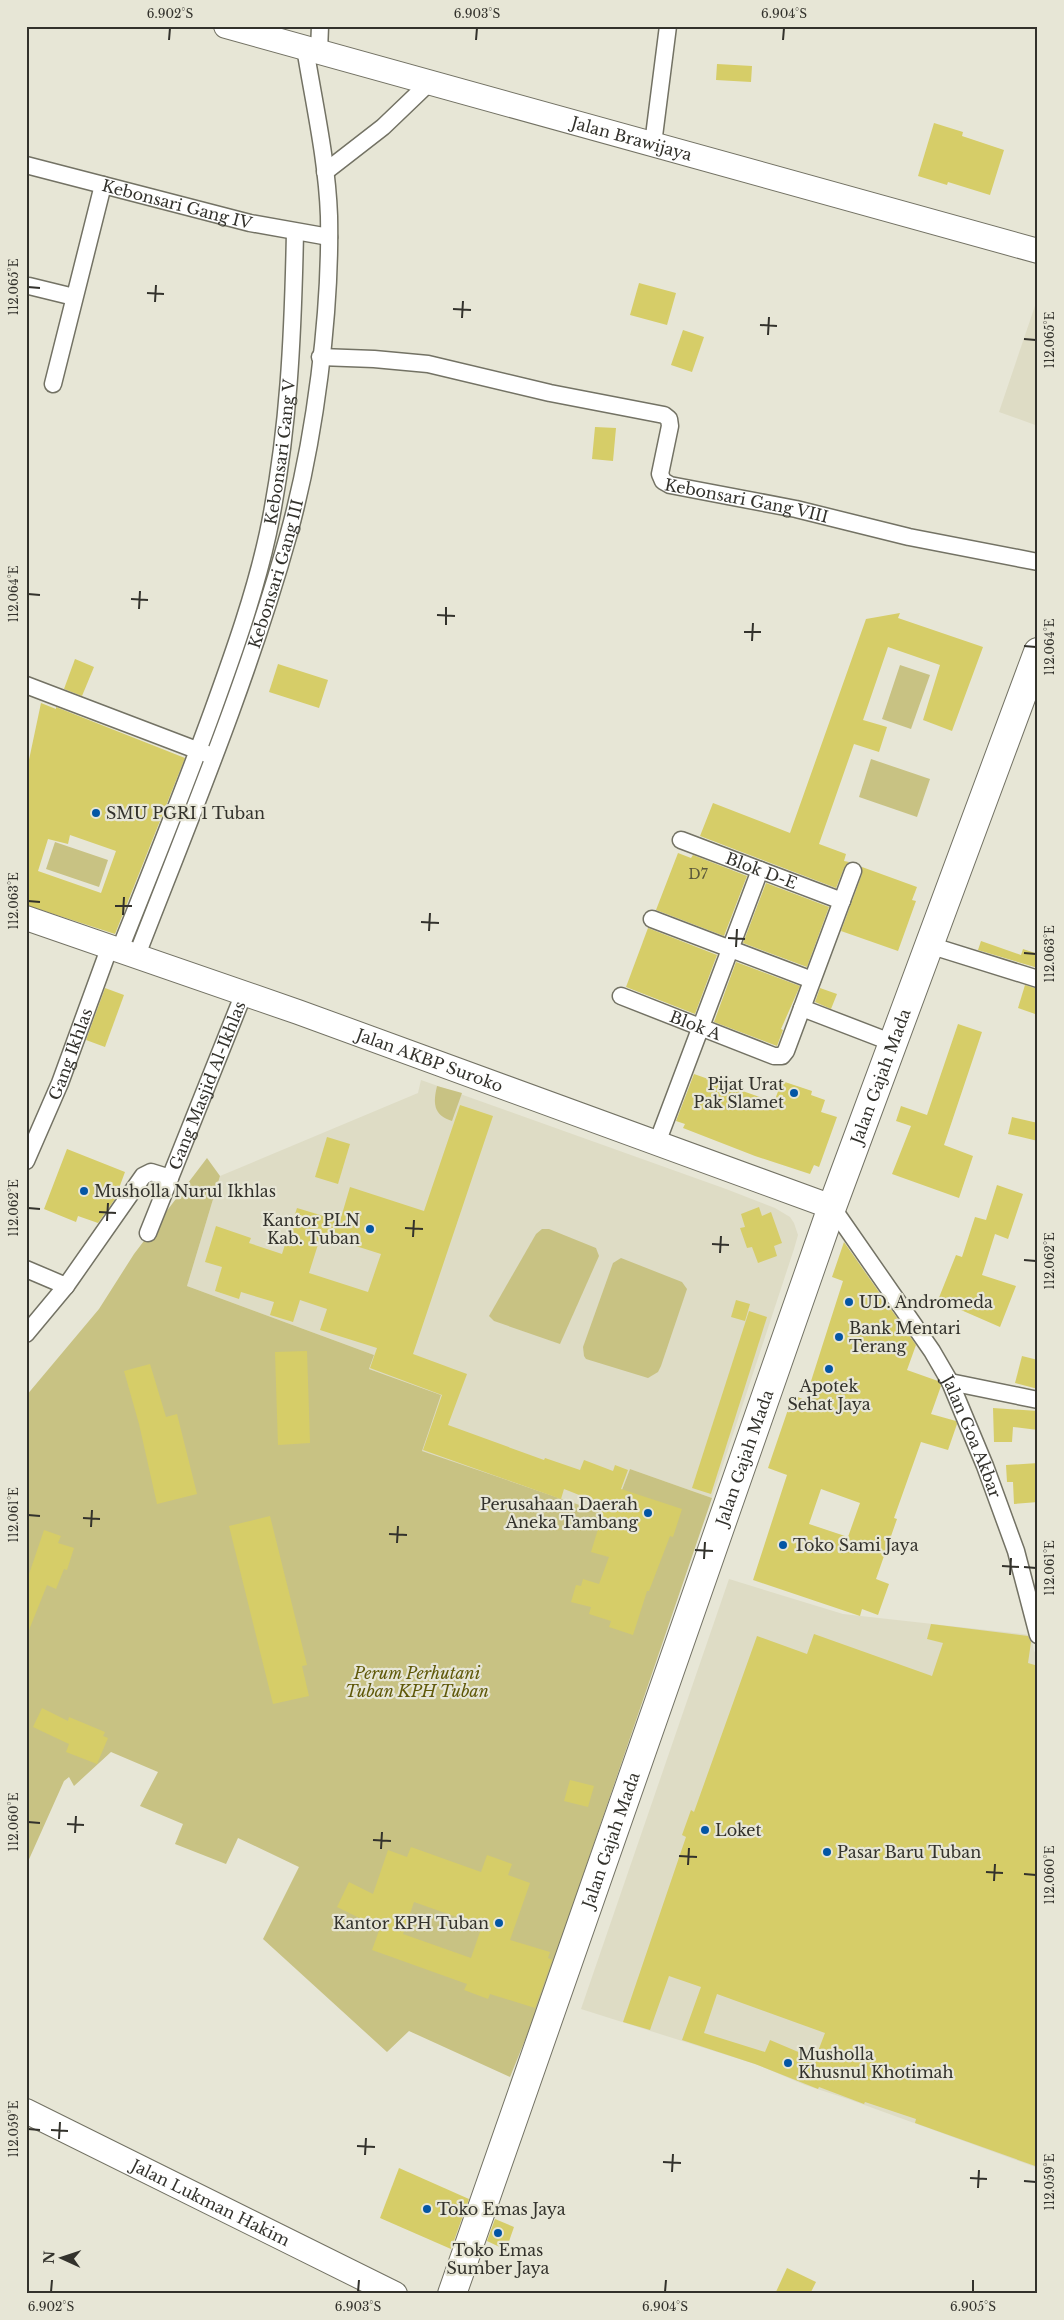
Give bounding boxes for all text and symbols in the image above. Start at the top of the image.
text: 6.902°S [147,6,193,21]
text: 6.903°S [454,6,500,21]
text: 6.904°S [761,6,807,21]
street label: Jalan Brawijaya [567,112,694,165]
street label: Kebonsari Gang IV [100,175,255,233]
text: 112.065°E [6,258,21,316]
text: 112.065°E [1042,311,1057,369]
street label: Kebonsari Gang V [260,378,299,526]
street label: Kebonsari Gang VIII [663,474,831,527]
street label: Kebonsari Gang III [244,497,307,651]
text: 112.064°E [6,565,21,623]
text: 112.064°E [1042,618,1057,676]
place label: SMU PGRI 1 Tuban [106,803,265,823]
marker: SMU PGRI 1 Tuban [90,807,102,819]
street label: Blok D-E [723,848,800,893]
house number: D7 [688,865,709,883]
text: 112.063°E [6,872,21,930]
text: 112.063°E [1042,925,1057,983]
street label: Gang Masjid Al-Ikhlas [164,998,250,1173]
street label: Gang Ikhlas [44,1005,97,1103]
street label: Blok A [667,1006,725,1045]
street label: Jalan Gajah Mada [846,1006,915,1148]
street label: Jalan AKBP Suroko [352,1024,506,1096]
place label: Pijat Urat Pak Slamet [693,1074,784,1112]
marker: Pijat Urat Pak Slamet [788,1087,800,1099]
text: 112.062°E [6,1179,21,1237]
place label: Musholla Nurul Ikhlas [94,1181,276,1201]
marker: Musholla Nurul Ikhlas [78,1185,90,1197]
place label: Kantor PLN Kab. Tuban [262,1210,360,1248]
marker: Kantor PLN Kab. Tuban [364,1223,376,1235]
text: 112.062°E [1042,1232,1057,1290]
place label: UD. Andromeda [859,1292,993,1312]
marker: UD. Andromeda [843,1296,855,1308]
place label: Bank Mentari Terang [849,1318,961,1356]
marker: Bank Mentari Terang [833,1331,845,1343]
marker: Apotek Sehat Jaya [823,1363,835,1375]
street label: Jalan Goa Akbar [937,1370,1006,1501]
place label: Apotek Sehat Jaya [787,1376,871,1414]
street label: Jalan Gajah Mada [711,1387,777,1530]
text: 112.061°E [6,1487,21,1543]
place label: Perusahaan Daerah Aneka Tambang [480,1494,638,1532]
marker: Perusahaan Daerah Aneka Tambang [642,1507,654,1519]
place label: Toko Sami Jaya [793,1535,919,1555]
marker: Toko Sami Jaya [777,1539,789,1551]
text: 112.061°E [1042,1540,1057,1596]
park label: Perum Perhutani Tuban KPH Tuban [345,1663,489,1701]
street label: Jalan Gajah Mada [577,1769,644,1912]
text: 112.060°E [6,1792,21,1851]
place label: Loket [715,1820,762,1840]
marker: Loket [699,1824,711,1836]
place label: Pasar Baru Tuban [837,1842,981,1862]
text: 112.060°E [1042,1845,1057,1904]
marker: Pasar Baru Tuban [821,1846,833,1858]
place label: Kantor KPH Tuban [333,1913,489,1933]
marker: Kantor KPH Tuban [493,1917,505,1929]
place label: Musholla Khusnul Khotimah [798,2044,953,2082]
marker: Musholla Khusnul Khotimah [782,2057,794,2069]
text: 112.059°E [6,2100,21,2158]
text: 112.059°E [1042,2153,1057,2211]
street label: Jalan Lukman Hakim [126,2154,293,2250]
place label: Toko Emas Jaya [437,2199,566,2219]
marker: Toko Emas Jaya [421,2203,433,2215]
marker: Toko Emas Sumber Jaya [492,2227,504,2239]
north arrow [38,2232,88,2282]
place label: Toko Emas Sumber Jaya [447,2240,550,2278]
text: N [40,2250,58,2264]
text: 6.902°S [28,2299,74,2314]
text: 6.903°S [335,2299,381,2314]
text: 6.904°S [642,2299,688,2314]
text: 6.905°S [950,2299,996,2314]

